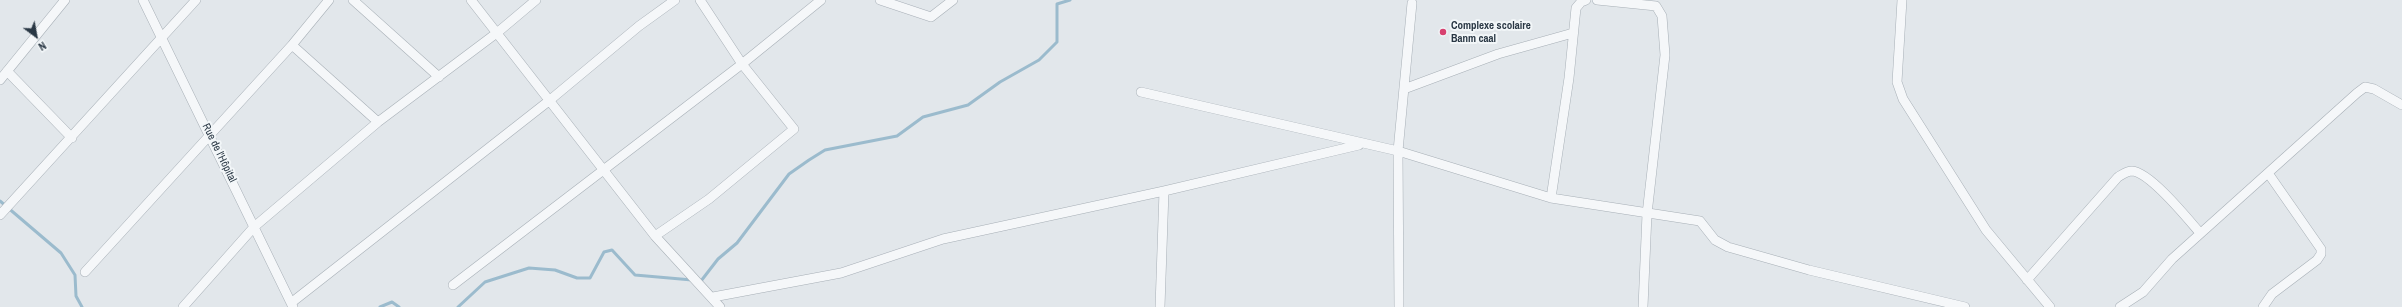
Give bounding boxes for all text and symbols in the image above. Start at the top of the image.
north arrow [16,16,56,56]
place label: Complexe scolaire Banm caal [1451,19,1531,45]
marker: Complexe scolaire Banm caal [1438,27,1448,37]
text: N [36,39,49,54]
street label: Rue de l'Hôpital [199,121,239,185]

